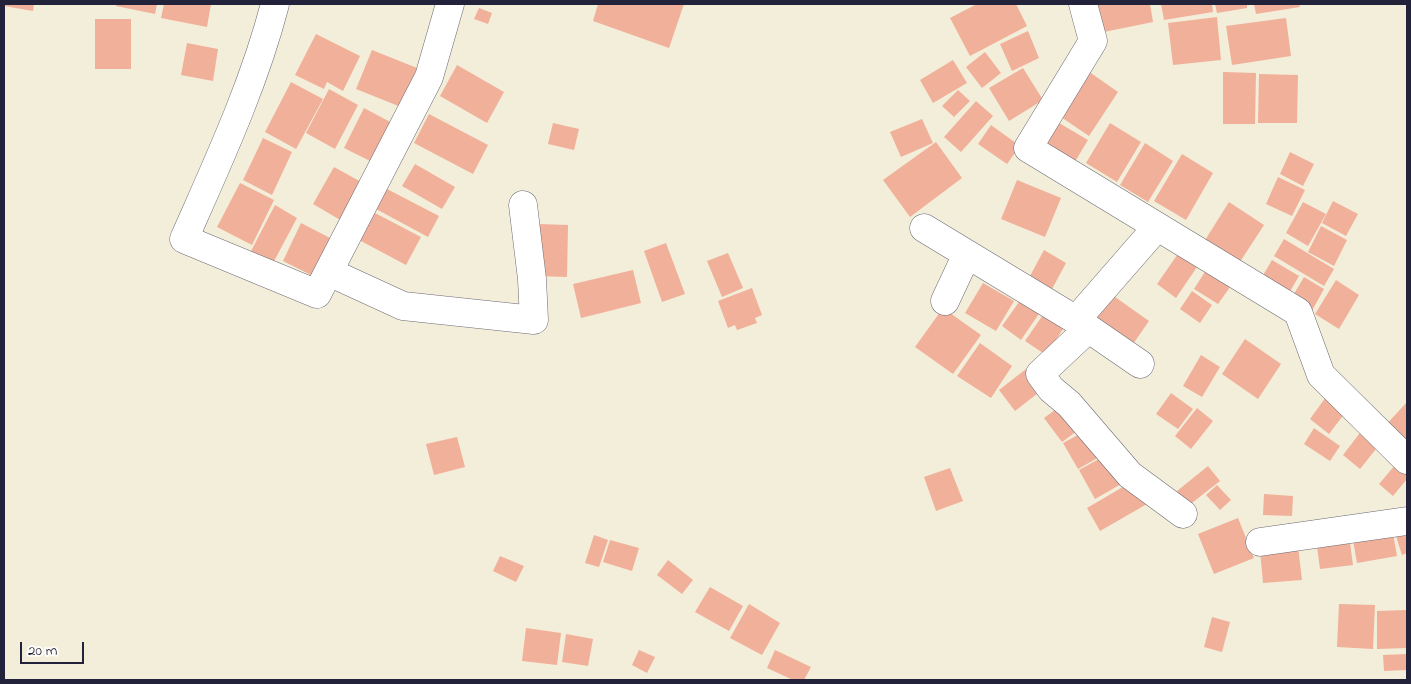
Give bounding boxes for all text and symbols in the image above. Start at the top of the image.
scale bar [22,632,86,664]
text: 20 m [28,640,57,662]

